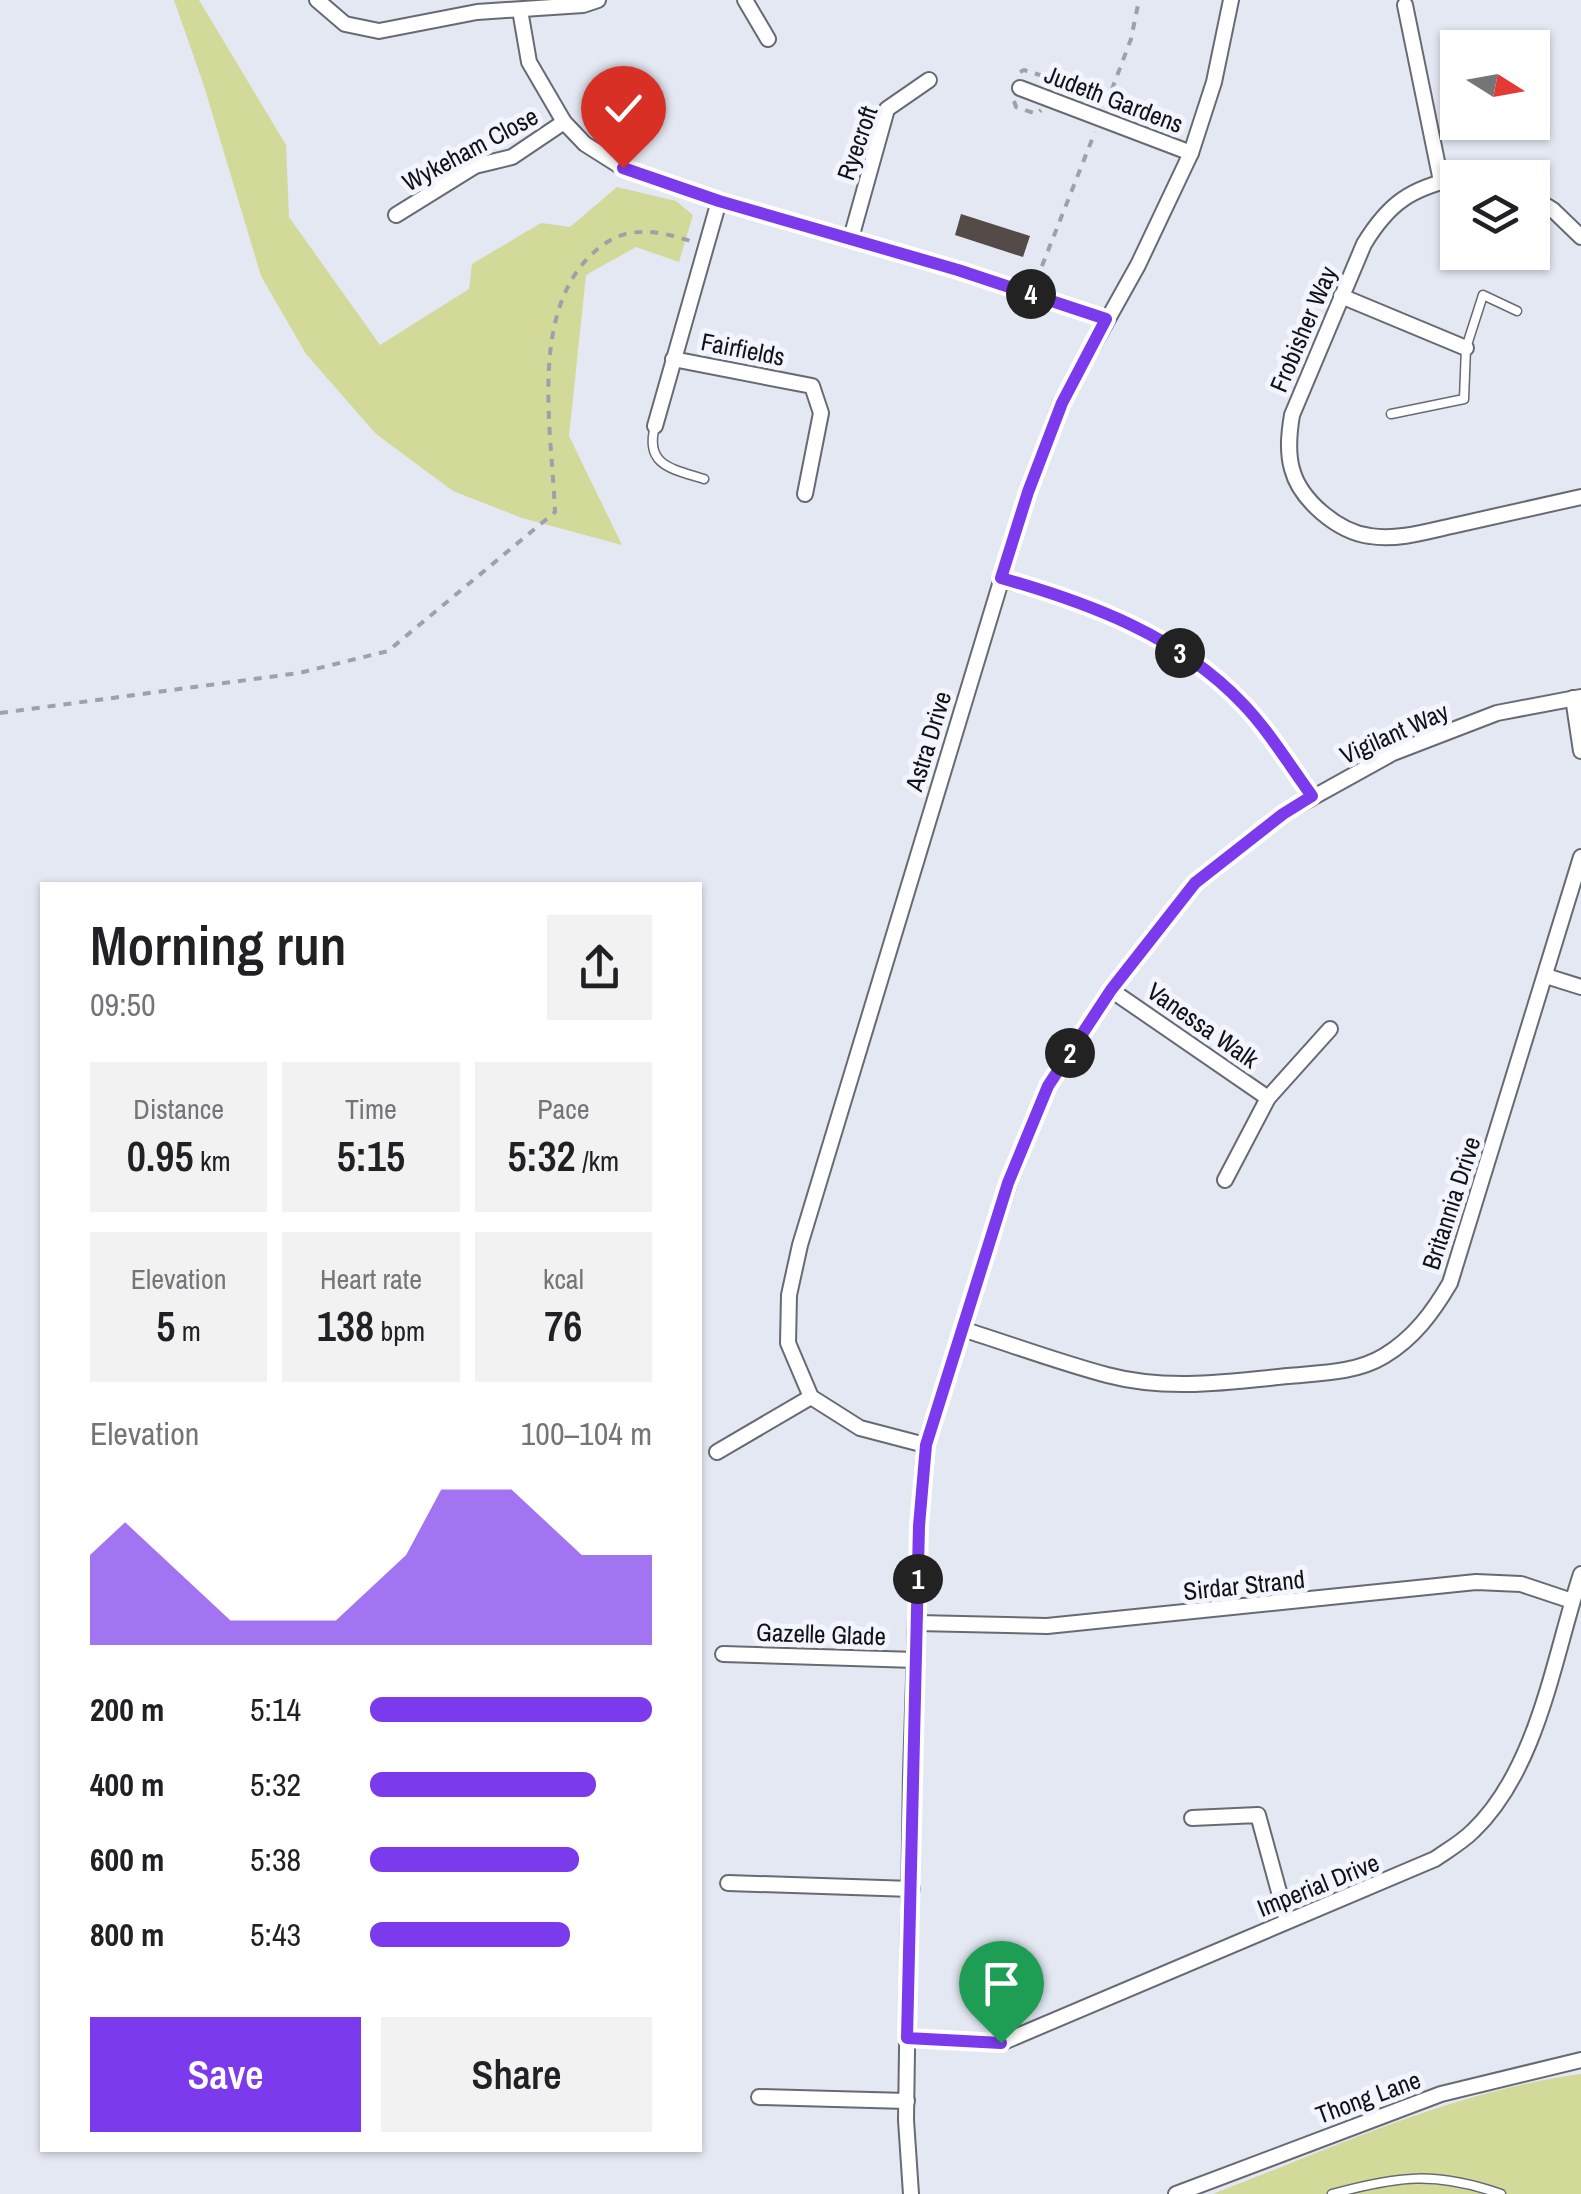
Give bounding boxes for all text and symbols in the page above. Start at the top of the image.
north arrow [1440,30,1550,140]
map controls [1440,30,1550,270]
street label: Judeth Gardens [1040,57,1188,141]
pin [581,66,666,169]
icon: check [596,81,651,136]
street label: Wykeham Close [396,99,544,199]
street label: Ryecroft [829,101,886,185]
button: layers [1440,160,1550,270]
street label: Frobisher Way [1261,260,1345,397]
pin: 4 [1006,269,1056,319]
text: 4 [1025,275,1037,313]
street label: Fairfields [698,324,788,374]
pin: 3 [1155,628,1205,678]
text: 3 [1174,634,1186,672]
street label: Astra Drive [896,687,959,796]
street label: Vigilant Way [1334,694,1454,772]
text: Morning run [90,908,346,982]
button: share [547,915,652,1020]
street label: Vanessa Walk [1141,974,1266,1076]
text: 09:50 [90,983,156,1026]
pin: 2 [1045,1028,1095,1078]
text: 2 [1064,1034,1076,1072]
text: Distance [133,1090,224,1128]
text: Time [345,1090,397,1128]
text: Pace [537,1090,589,1128]
text: 0.95 [127,1128,194,1184]
text: 5:15 [337,1128,405,1184]
text: 5:32 [507,1128,576,1184]
street label: Britannia Drive [1414,1132,1488,1274]
text: km [194,1142,231,1180]
text: /km [576,1142,619,1180]
text: Elevation [131,1260,227,1298]
text: Heart rate [320,1260,422,1298]
text: kcal [543,1260,584,1298]
text: 5 [156,1298,175,1354]
text: 138 [317,1298,374,1354]
text: 76 [544,1298,582,1354]
text: m [175,1312,201,1350]
text: bpm [374,1312,425,1350]
text: Elevation [90,1412,199,1455]
text: 100–104 m [521,1412,652,1455]
pin: 1 [893,1554,943,1604]
text: 1 [912,1560,924,1598]
street label: Sirdar Strand [1182,1562,1306,1608]
street label: Gazelle Glade [755,1615,887,1653]
text: 200 m [90,1688,164,1731]
text: 5:14 [250,1688,301,1731]
text: 400 m [90,1763,164,1806]
text: 5:32 [250,1763,301,1806]
text: 600 m [90,1838,164,1881]
text: 5:38 [250,1838,301,1881]
street label: Imperial Drive [1252,1845,1384,1925]
text: 800 m [90,1913,164,1956]
text: 5:43 [250,1913,301,1956]
pin [959,1941,1044,2044]
icon: arrive [974,1956,1029,2011]
button: Save [90,2017,361,2132]
button: Share [381,2017,652,2132]
street label: Thong Lane [1311,2062,1425,2132]

